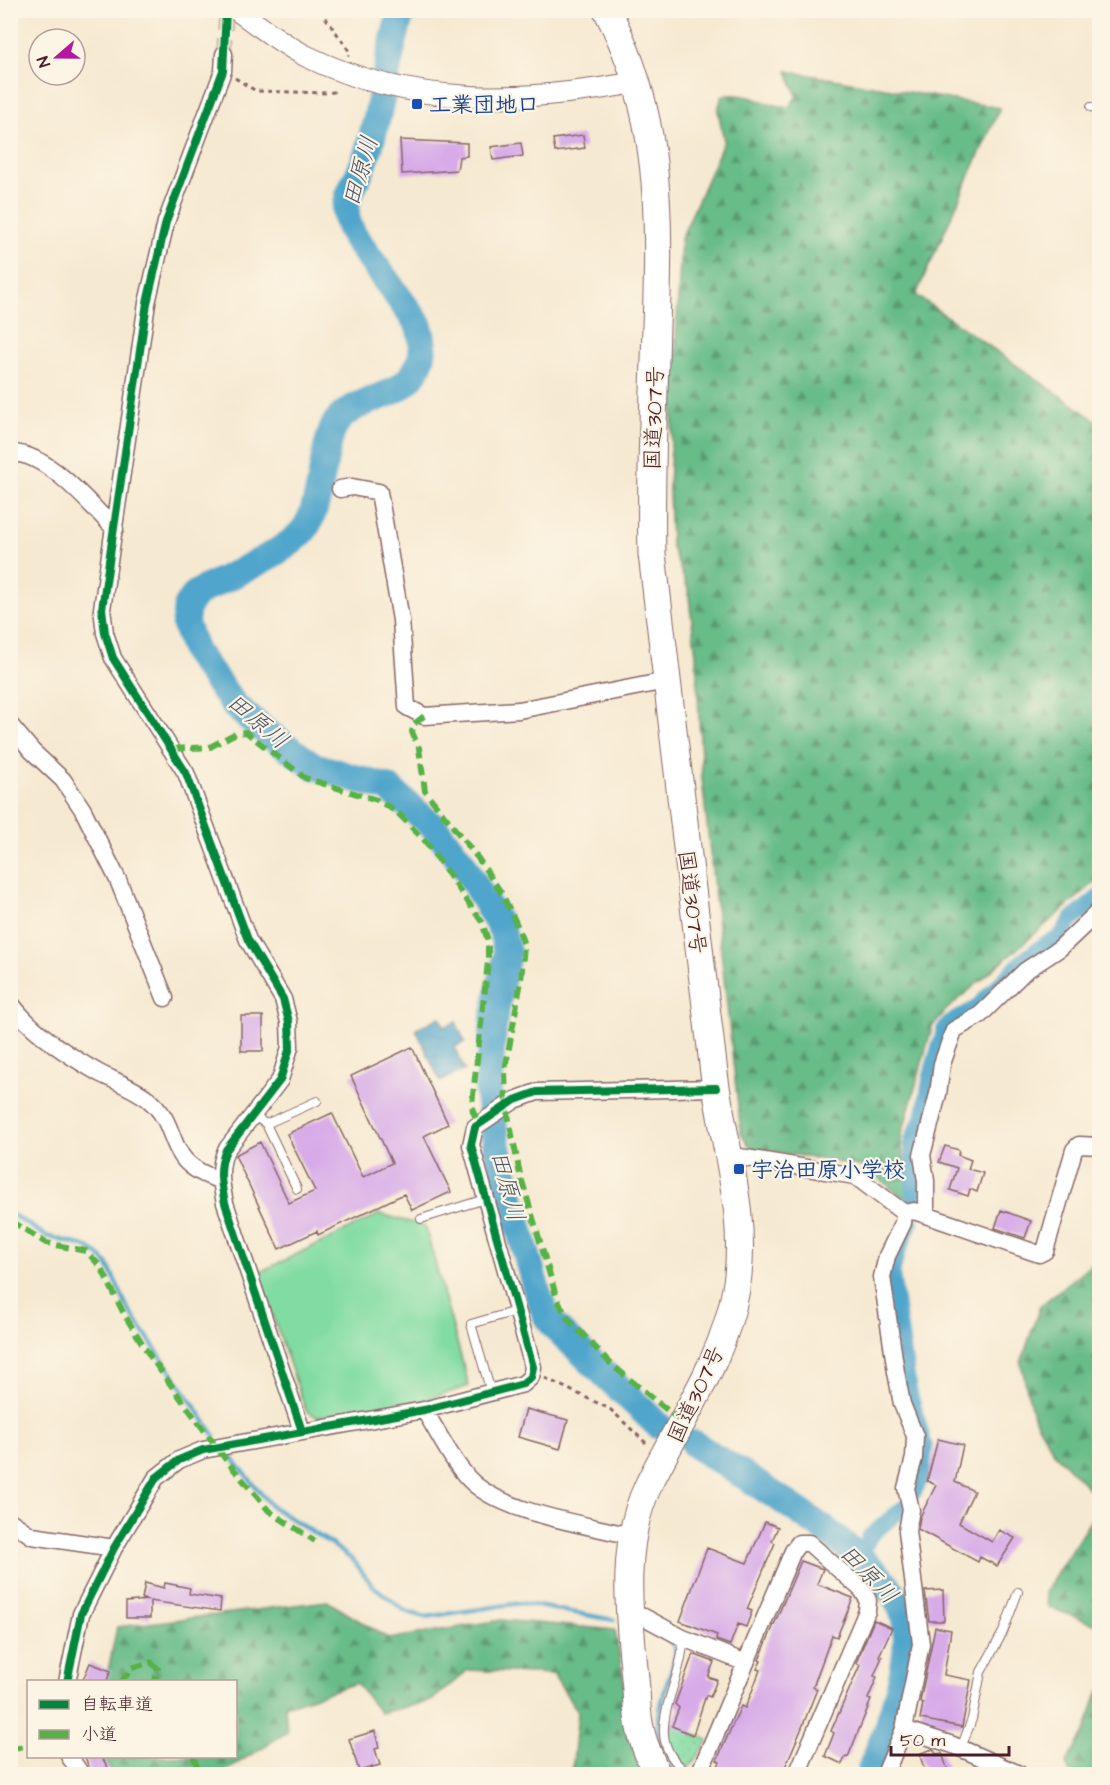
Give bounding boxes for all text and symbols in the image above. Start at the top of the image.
north arrow [27,27,87,87]
text: N [32,53,56,70]
place label: 工業団地口 [429,90,539,121]
marker: 工業団地口 [410,97,424,111]
water label: 田原川 [335,132,387,211]
street label: 国道307号 [637,365,672,471]
water label: 田原川 [219,686,296,758]
street label: 国道307号 [670,848,713,956]
water label: 田原川 [481,1147,533,1225]
place label: 宇治田原小学校 [751,1155,905,1186]
marker: 宇治田原小学校 [732,1162,746,1176]
street label: 国道307号 [660,1341,733,1449]
water label: 田原川 [831,1537,906,1612]
legend [27,1680,237,1758]
text: 自転車道 [81,1692,153,1717]
scale bar [891,1719,1010,1757]
text: 小道 [81,1722,117,1747]
text: 50 m [900,1728,945,1753]

